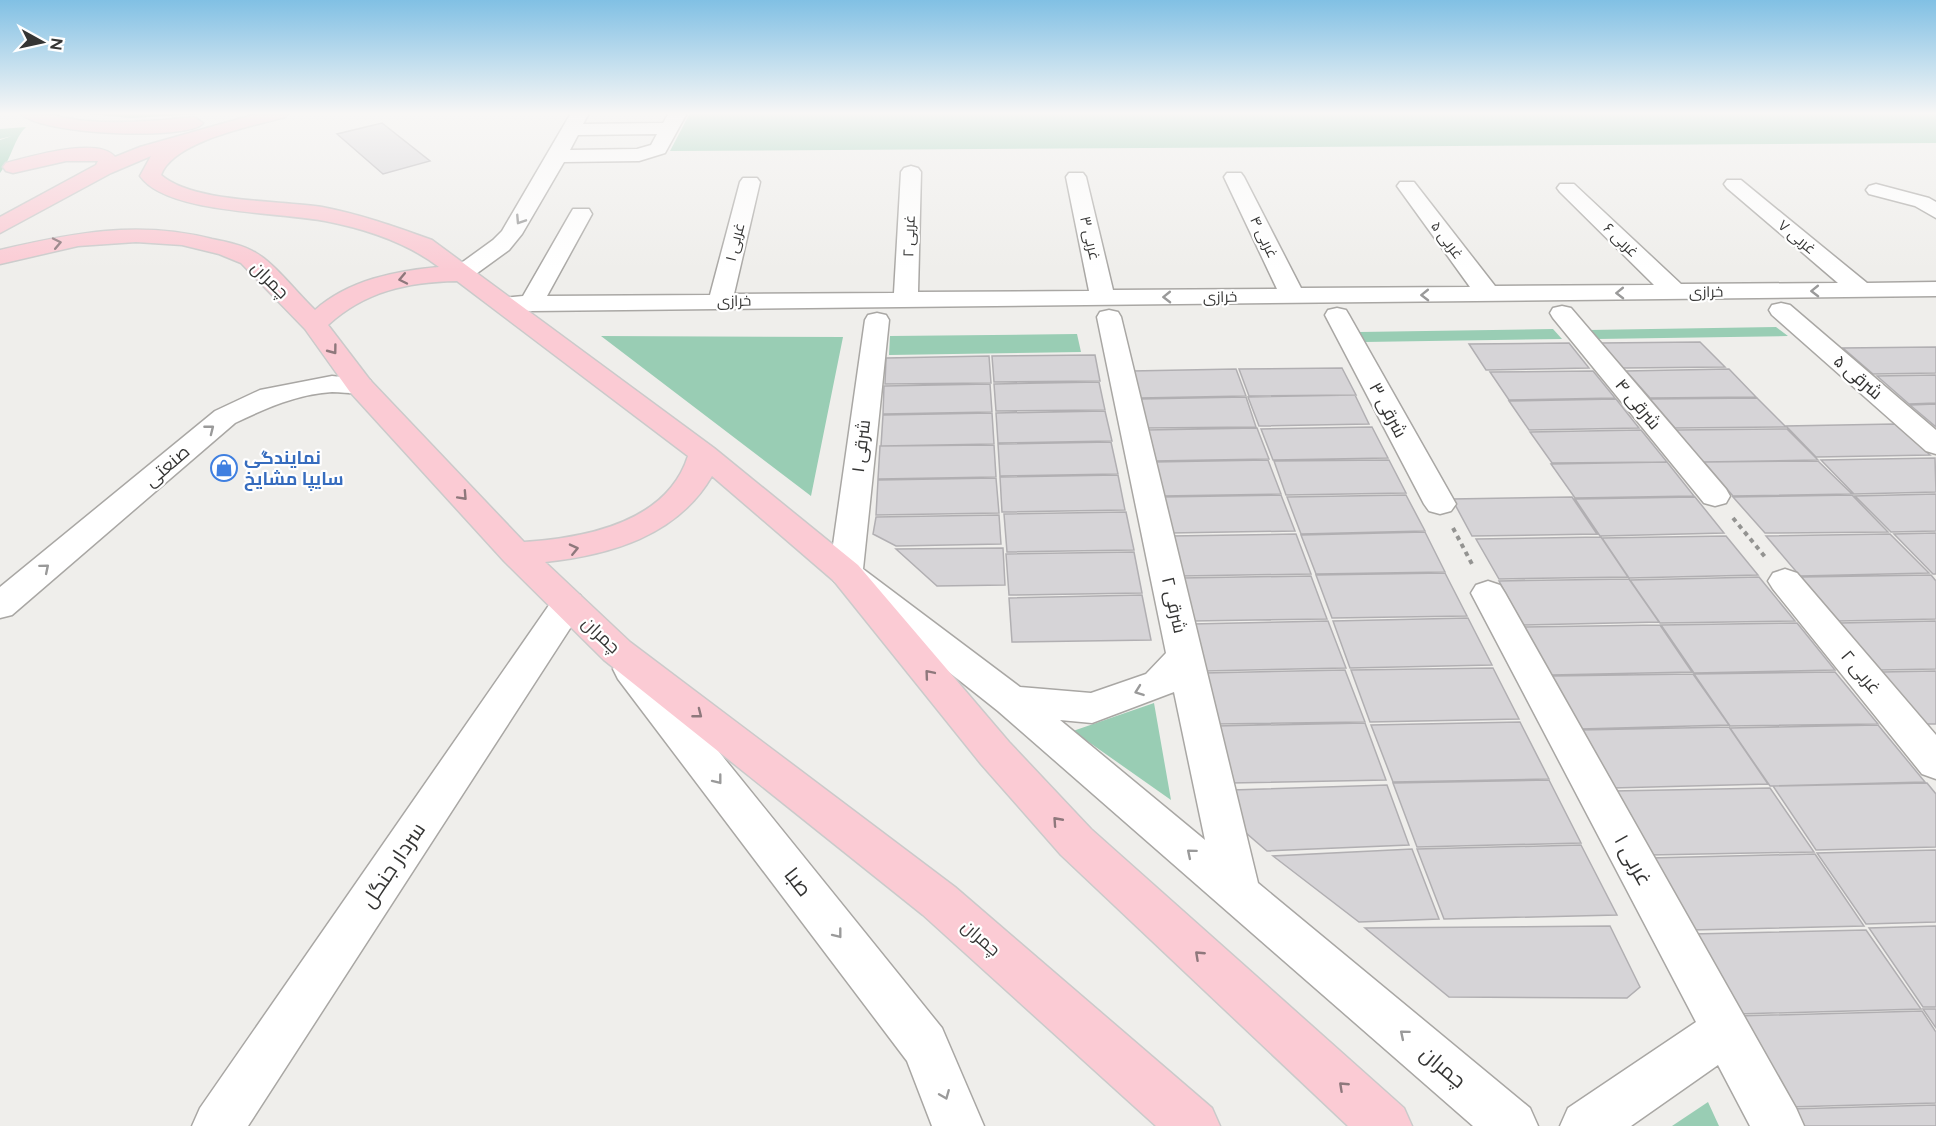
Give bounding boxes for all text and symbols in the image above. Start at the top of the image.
north arrow [12,12,72,72]
text: N [46,37,67,51]
one-way arrow [516,213,527,224]
street label: ۴ غربی [1245,213,1282,261]
street label: ۳ غربی [1075,214,1104,262]
street label: ۲ غربی [899,215,920,257]
street label: ۷ غربی [1774,216,1820,259]
street label: ۵ غربی [1426,218,1467,263]
street label: ۶ غربی [1599,219,1642,262]
street label: ۱ غربی [722,221,749,263]
one-way arrow [52,237,62,250]
street label: چمران [246,257,293,304]
one-way arrow [398,271,408,284]
street label: خرازی [1689,283,1723,302]
one-way arrow [1810,284,1819,297]
one-way arrow [1615,286,1624,299]
street label: خرازی [1203,288,1237,307]
one-way arrow [1420,288,1429,301]
one-way arrow [1162,291,1171,303]
street label: خرازی [717,292,751,311]
one-way arrow [326,344,337,355]
street label: ۵ شرقی [1829,350,1887,404]
street label: ۴ شرقی [1610,374,1666,434]
street label: ۳ شرقی [1364,378,1412,442]
street label: ۱ شرقی [847,418,875,474]
one-way arrow [203,425,214,436]
street label: صنعتی [140,440,194,492]
place label: نمایندگی سایپا مشایخ [244,447,344,491]
shop icon: نمایندگی سایپا مشایخ [209,453,239,483]
one-way arrow [456,489,467,500]
one-way arrow [569,543,579,556]
one-way arrow [38,564,49,575]
street label: ۲ شرقی [1157,575,1191,635]
street label: چمران [577,612,625,659]
street label: ۲ غربی [1836,646,1886,698]
one-way arrow [926,670,937,681]
one-way arrow [1134,684,1145,697]
one-way arrow [691,706,702,717]
one-way arrow [711,773,722,784]
street label: سردار جنگل [355,817,431,913]
one-way arrow [1053,817,1064,828]
street label: ۱ غربی [1608,830,1658,890]
one-way arrow [1187,850,1198,861]
street label: صبا [779,862,817,901]
street label: چمران [956,915,1005,962]
one-way arrow [831,927,842,938]
one-way arrow [1195,951,1206,962]
one-way arrow [1400,1030,1411,1041]
street label: چمران [1414,1040,1471,1094]
one-way arrow [1339,1083,1350,1094]
one-way arrow [938,1088,950,1099]

